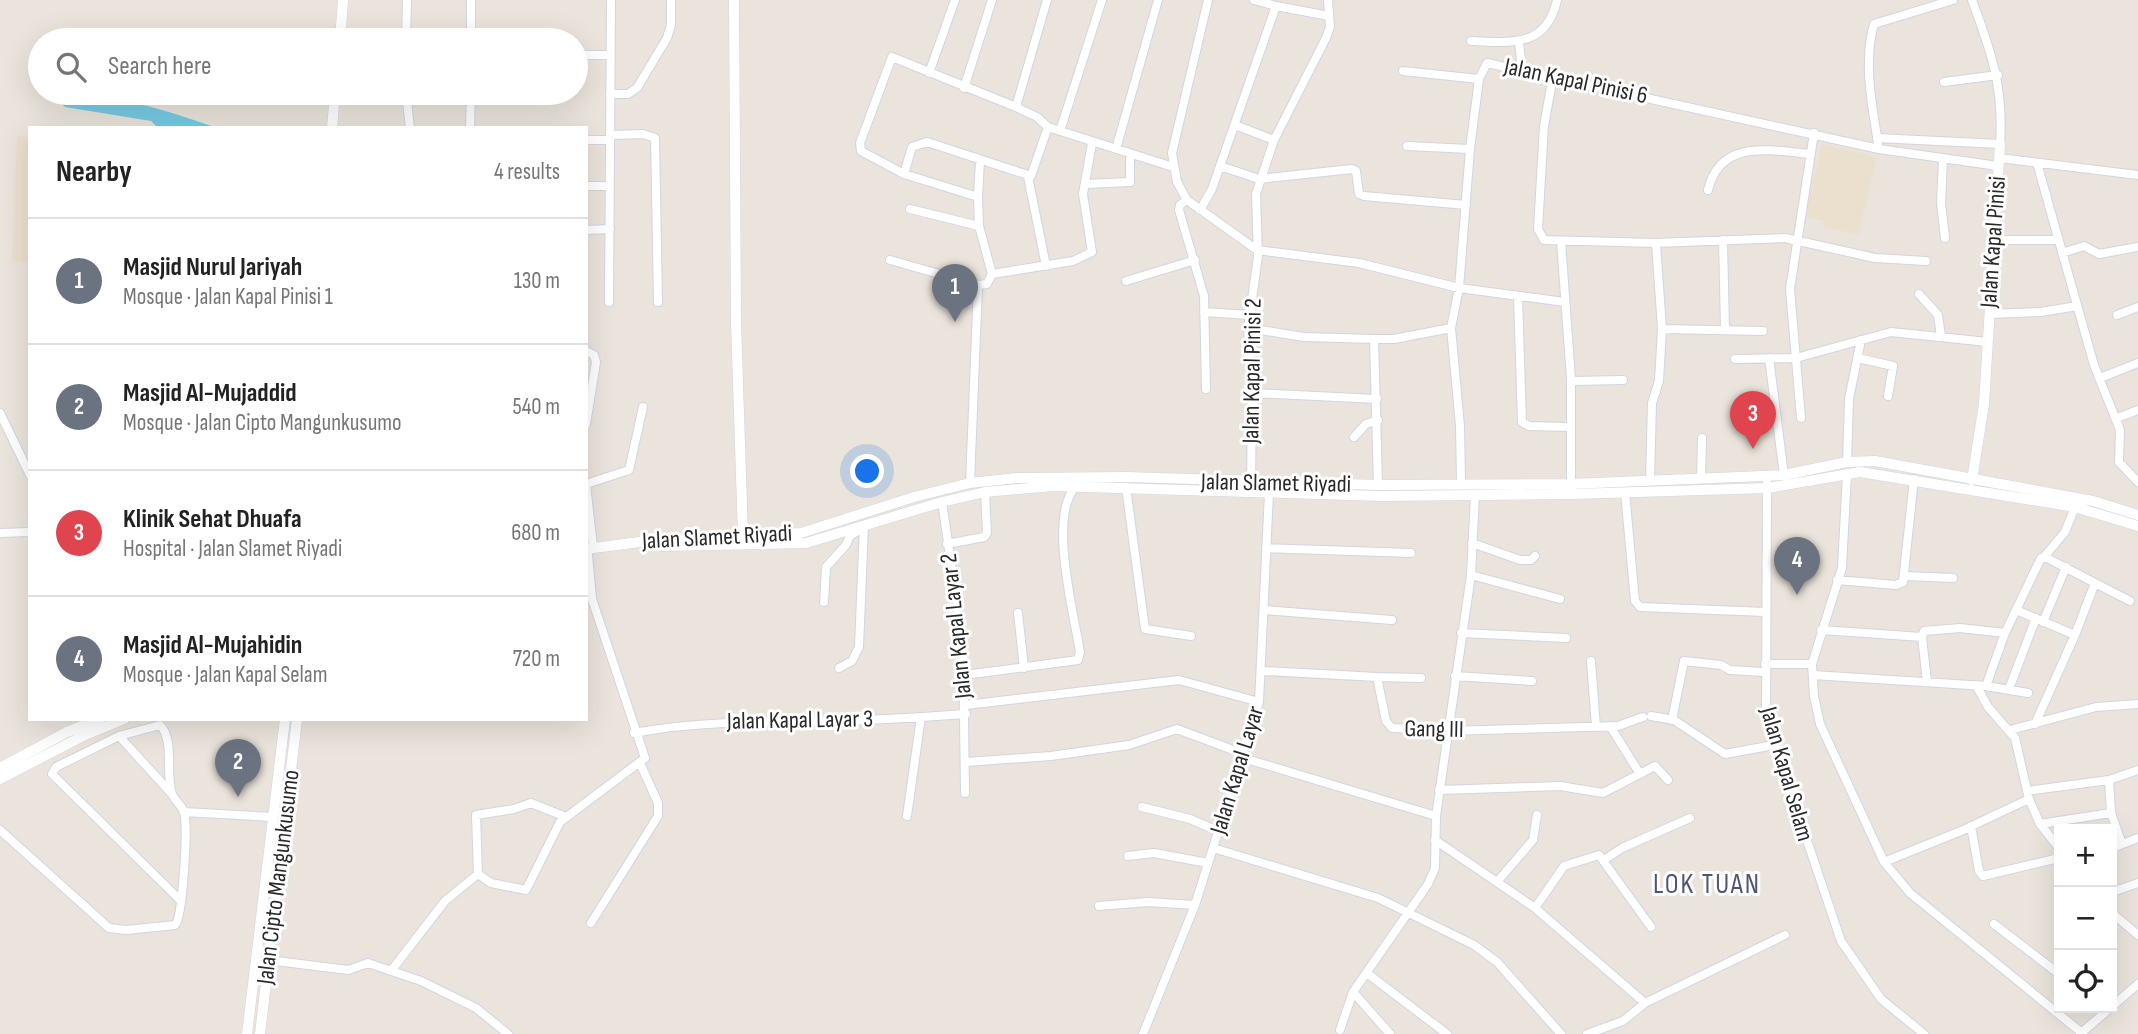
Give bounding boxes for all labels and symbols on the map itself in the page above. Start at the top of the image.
street label: Jalan Kapal Pinisi 6 [1501,51,1650,110]
street label: Jalan Kapal Pinisi [1974,175,2012,310]
pin: 1 [932,264,978,322]
street label: Jalan Kapal Pinisi 2 [1236,298,1268,445]
pin: 3 [1730,391,1776,449]
your location [850,454,884,488]
street label: Jalan Slamet Riyadi [1200,467,1351,499]
street label: Jalan Slamet Riyadi [640,519,793,555]
pin: 4 [1774,537,1820,595]
street label: Jalan Kapal Layar 2 [934,552,978,701]
street label: Jalan Kapal Layar [1203,702,1270,838]
street label: Jalan Kapal Selam [1754,703,1820,845]
street label: Jalan Kapal Layar 3 [726,704,873,736]
street label: Gang III [1404,714,1464,744]
pin: 2 [215,739,261,797]
street label: Jalan Cipto Mangunkusumo [250,768,306,987]
district label: LOK TUAN [1653,868,1761,901]

